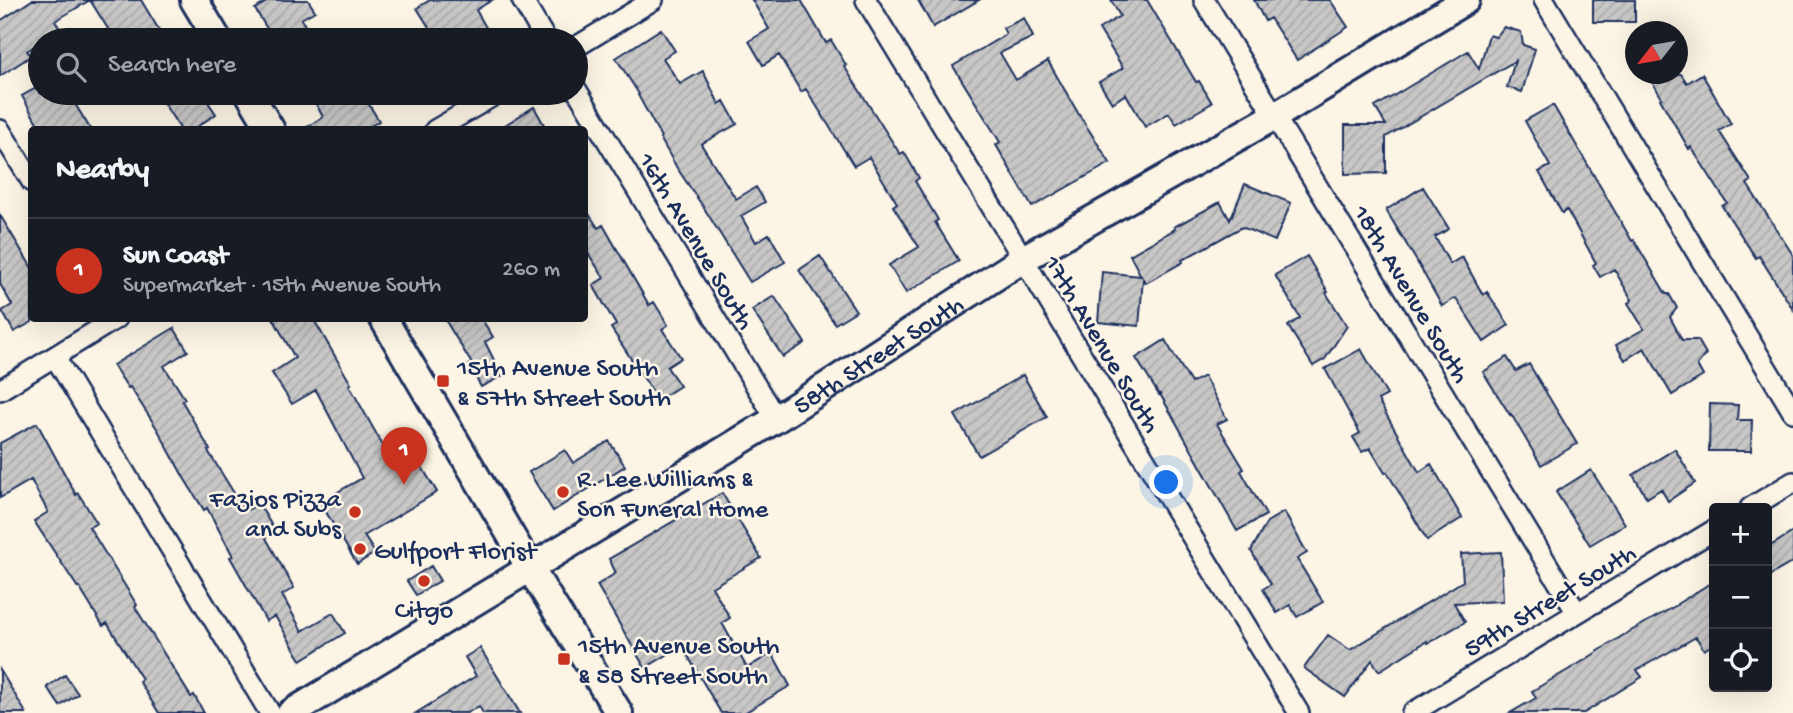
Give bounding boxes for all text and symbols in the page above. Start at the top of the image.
north arrow [1625,21,1688,84]
search box [28,28,588,105]
icon: search [52,48,90,86]
text: Search here [108,51,236,82]
street label: 16th Avenue South [629,147,759,337]
text: Nearby [56,154,149,189]
street label: 18th Avenue South [1343,200,1475,390]
text: Sun Coast [123,242,228,273]
street label: 17th Avenue South [1034,250,1165,440]
text: 1 [74,257,84,284]
text: 260 m [502,257,560,284]
text: Supermarket · 15th Avenue South [123,273,441,300]
street label: 58th Street South [789,291,971,424]
place label: 15th Avenue South & 57th Street South [456,355,671,416]
marker: 15th Avenue South & 57th Street South [435,373,451,389]
pin: 1 [381,427,427,485]
your location [1149,465,1183,499]
place label: R. Lee Williams & Son Funeral Home [577,466,769,527]
marker: R. Lee Williams & Son Funeral Home [555,484,571,500]
place label: Fazios Pizza and Subs [209,486,343,547]
map controls [1709,503,1772,692]
button: + [1709,503,1772,566]
marker: Fazios Pizza and Subs [347,504,363,520]
place label: Gulfport Florist [374,538,539,569]
street label: 59th Street South [1460,539,1643,666]
marker: Gulfport Florist [352,541,368,557]
button: − [1709,566,1772,629]
marker: Citgo [416,573,432,589]
place label: Citgo [395,597,453,628]
button: locate [1709,629,1772,692]
place label: 15th Avenue South & 58 Street South [577,633,780,694]
marker: 15th Avenue South & 58 Street South [556,651,572,667]

